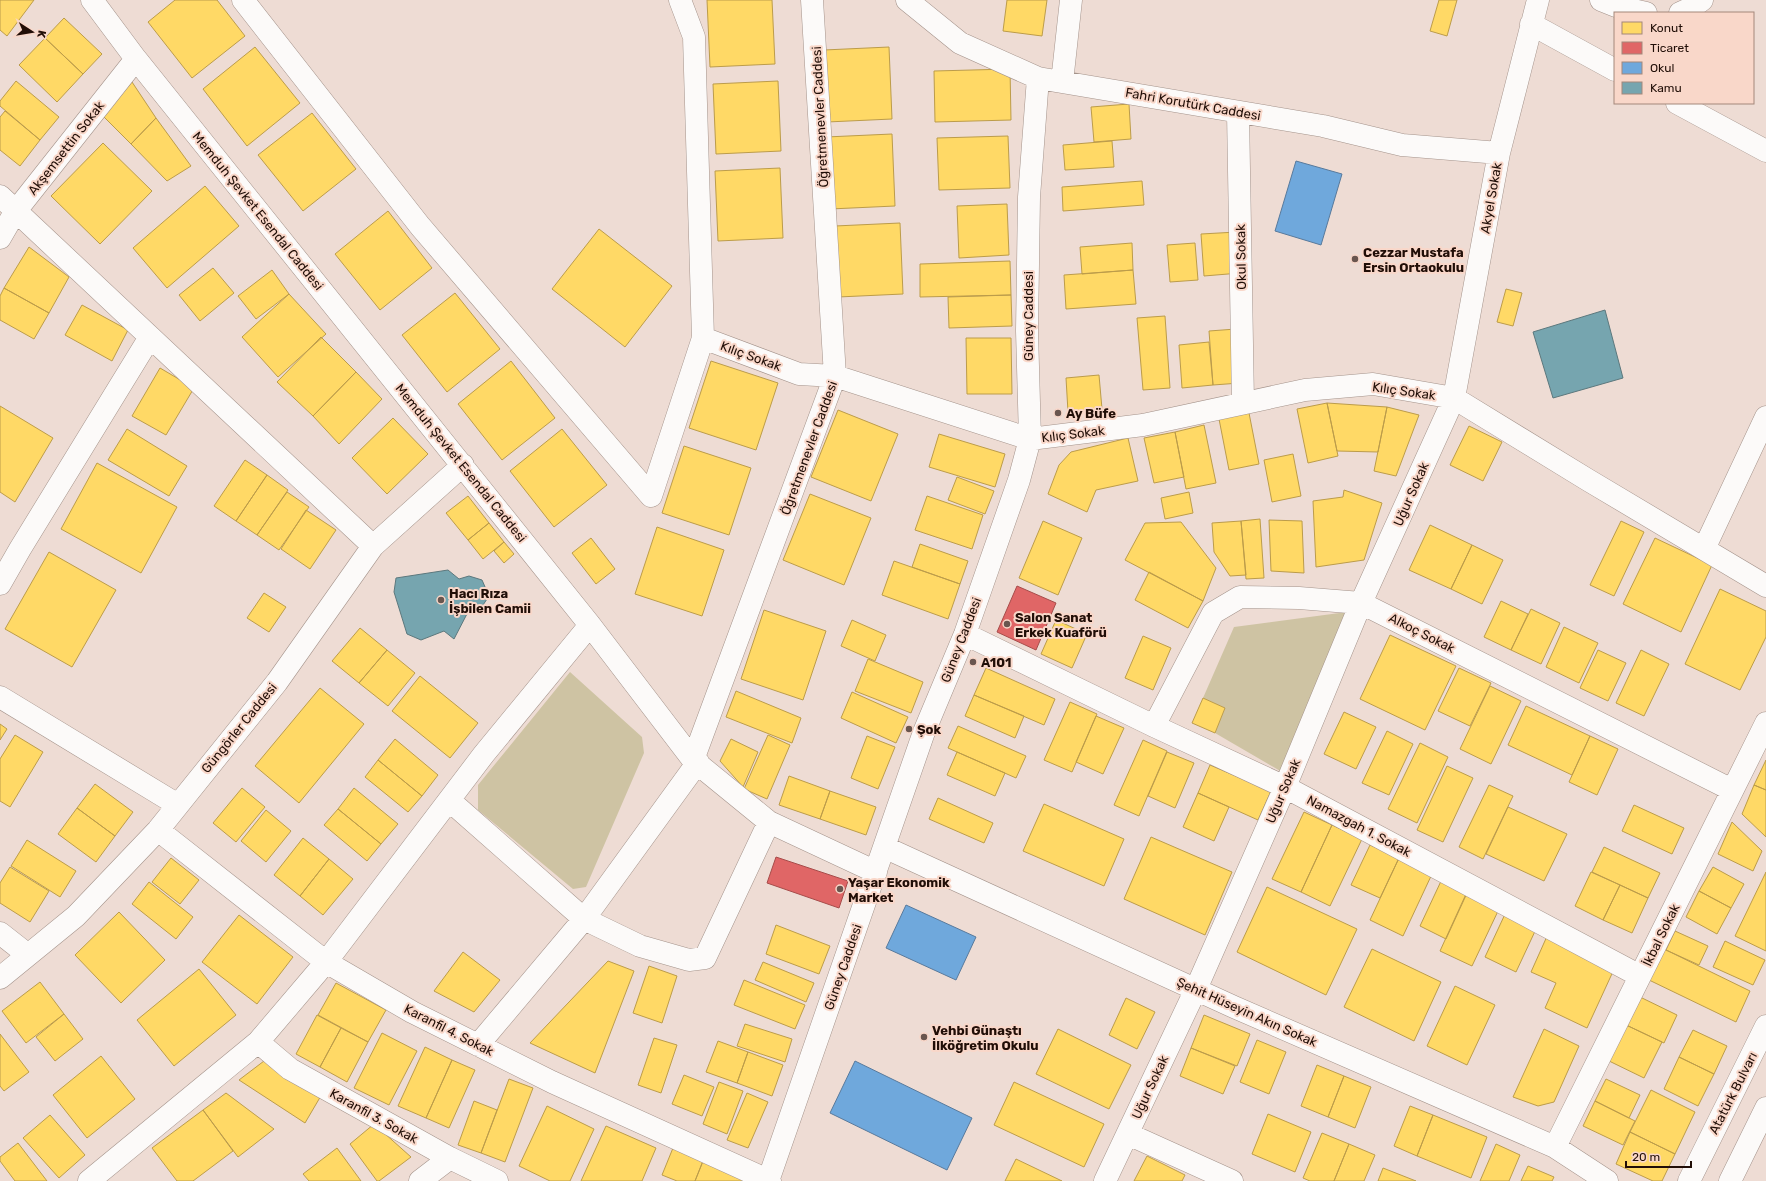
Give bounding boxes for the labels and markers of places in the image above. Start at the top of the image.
place label: Cezzar Mustafa Ersin Ortaokulu [1363,245,1464,275]
marker: Cezzar Mustafa Ersin Ortaokulu [1350,254,1360,264]
place label: Ay Büfe [1066,406,1116,421]
marker: Ay Büfe [1053,408,1063,418]
place label: Hacı Rıza İşbilen Camii [449,586,531,616]
marker: Hacı Rıza İşbilen Camii [436,595,446,605]
place label: Salon Sanat Erkek Kuaförü [1015,610,1107,640]
marker: Salon Sanat Erkek Kuaförü [1002,619,1012,629]
place label: A101 [981,655,1012,670]
marker: A101 [968,657,978,667]
place label: Şok [917,722,942,737]
marker: Şok [904,724,914,734]
place label: Yaşar Ekonomik Market [848,875,950,905]
marker: Yaşar Ekonomik Market [835,884,845,894]
place label: Vehbi Günaştı İlköğretim Okulu [932,1023,1039,1053]
marker: Vehbi Günaştı İlköğretim Okulu [919,1032,929,1042]

